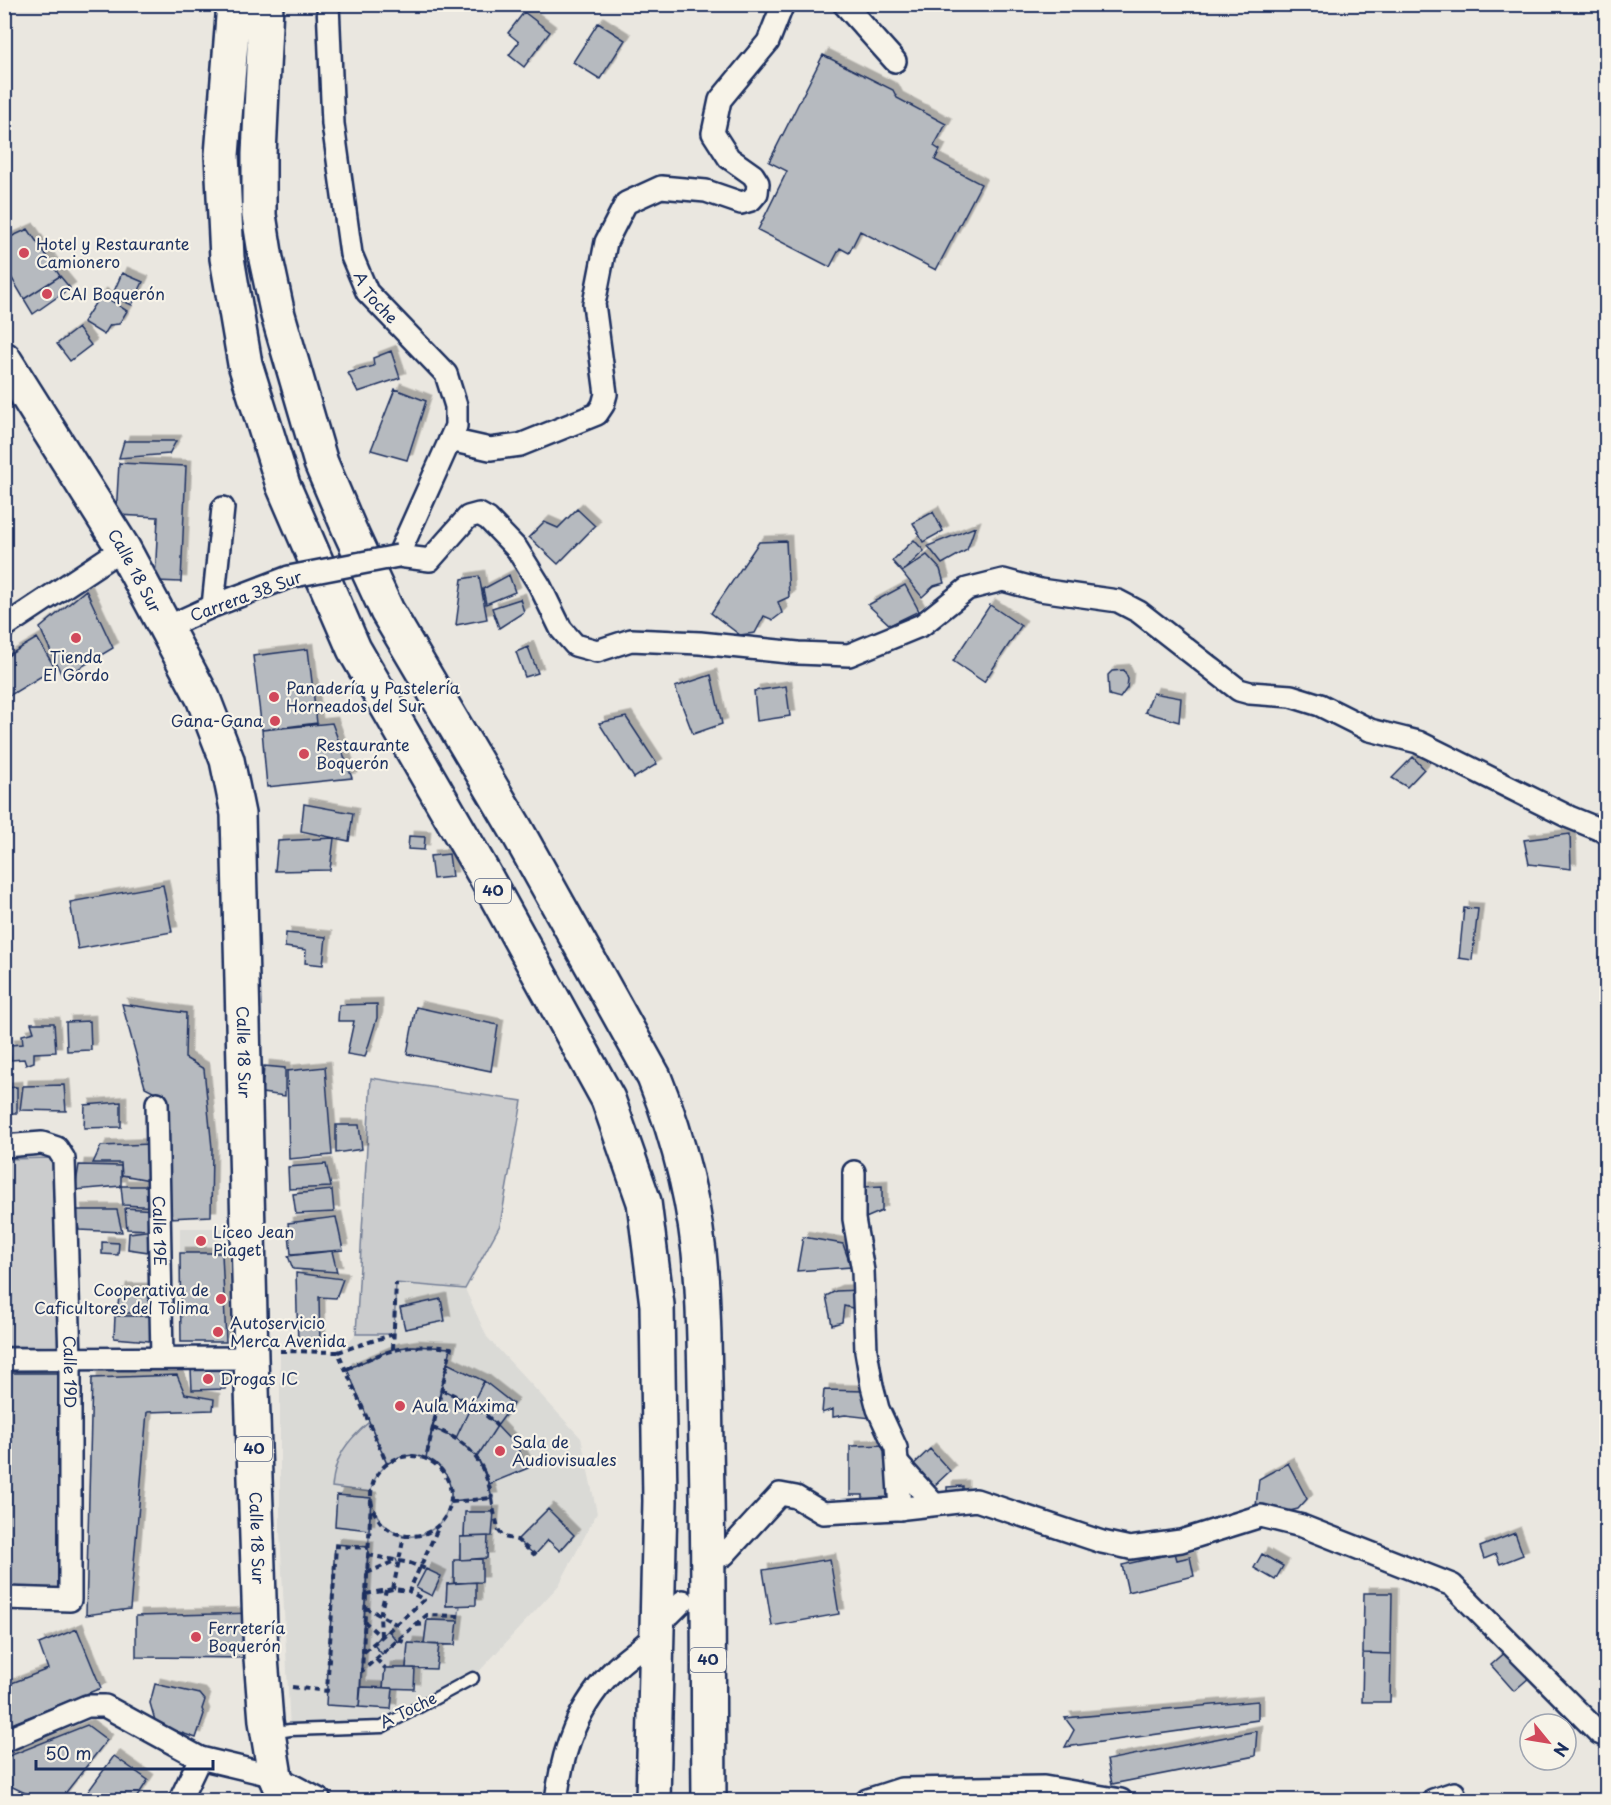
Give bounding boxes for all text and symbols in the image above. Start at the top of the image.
place label: Hotel y Restaurante Camionero [36,231,190,273]
marker: Hotel y Restaurante Camionero [17,246,31,260]
street label: A Toche [349,267,404,328]
place label: CAI Boquerón [59,281,165,305]
marker: CAI Boquerón [40,287,54,301]
street label: Calle 18 Sur [103,524,169,617]
street label: Carrera 38 Sur [186,563,305,626]
marker: Tienda El Gordo [69,631,83,645]
place label: Tienda El Gordo [43,644,109,686]
place label: Panadería y Pastelería Horneados del Sur [286,675,460,717]
marker: Panadería y Pastelería Horneados del Sur [267,690,281,704]
place label: Gana-Gana [171,708,263,732]
marker: Gana-Gana [268,714,282,728]
place label: Restaurante Boquerón [316,732,410,774]
marker: Restaurante Boquerón [297,747,311,761]
road number: 40 [475,879,511,903]
street label: Calle 18 Sur [232,1006,258,1099]
street label: Calle 19E [148,1195,173,1266]
place label: Liceo Jean Piaget [213,1219,294,1261]
marker: Liceo Jean Piaget [194,1234,208,1248]
place label: Cooperativa de Caficultores del Tolima [34,1277,209,1319]
marker: Cooperativa de Caficultores del Tolima [214,1292,228,1306]
place label: Autoservicio Merca Avenida [230,1310,346,1352]
marker: Autoservicio Merca Avenida [211,1325,225,1339]
street label: Calle 19D [58,1335,83,1408]
place label: Drogas IC [220,1366,298,1390]
marker: Drogas IC [201,1372,215,1386]
place label: Aula Máxima [412,1393,516,1417]
marker: Aula Máxima [393,1399,407,1413]
place label: Sala de Audiovisuales [512,1429,617,1471]
road number: 40 [236,1437,272,1461]
marker: Sala de Audiovisuales [493,1444,507,1458]
street label: Calle 18 Sur [244,1491,272,1585]
place label: Ferretería Boquerón [208,1615,285,1657]
marker: Ferretería Boquerón [189,1630,203,1644]
road number: 40 [690,1648,726,1672]
street label: A Toche [375,1685,440,1733]
north arrow [1518,1712,1578,1772]
scale bar [36,1733,213,1771]
text: 50 m [45,1739,92,1766]
text: N [1548,1739,1575,1761]

